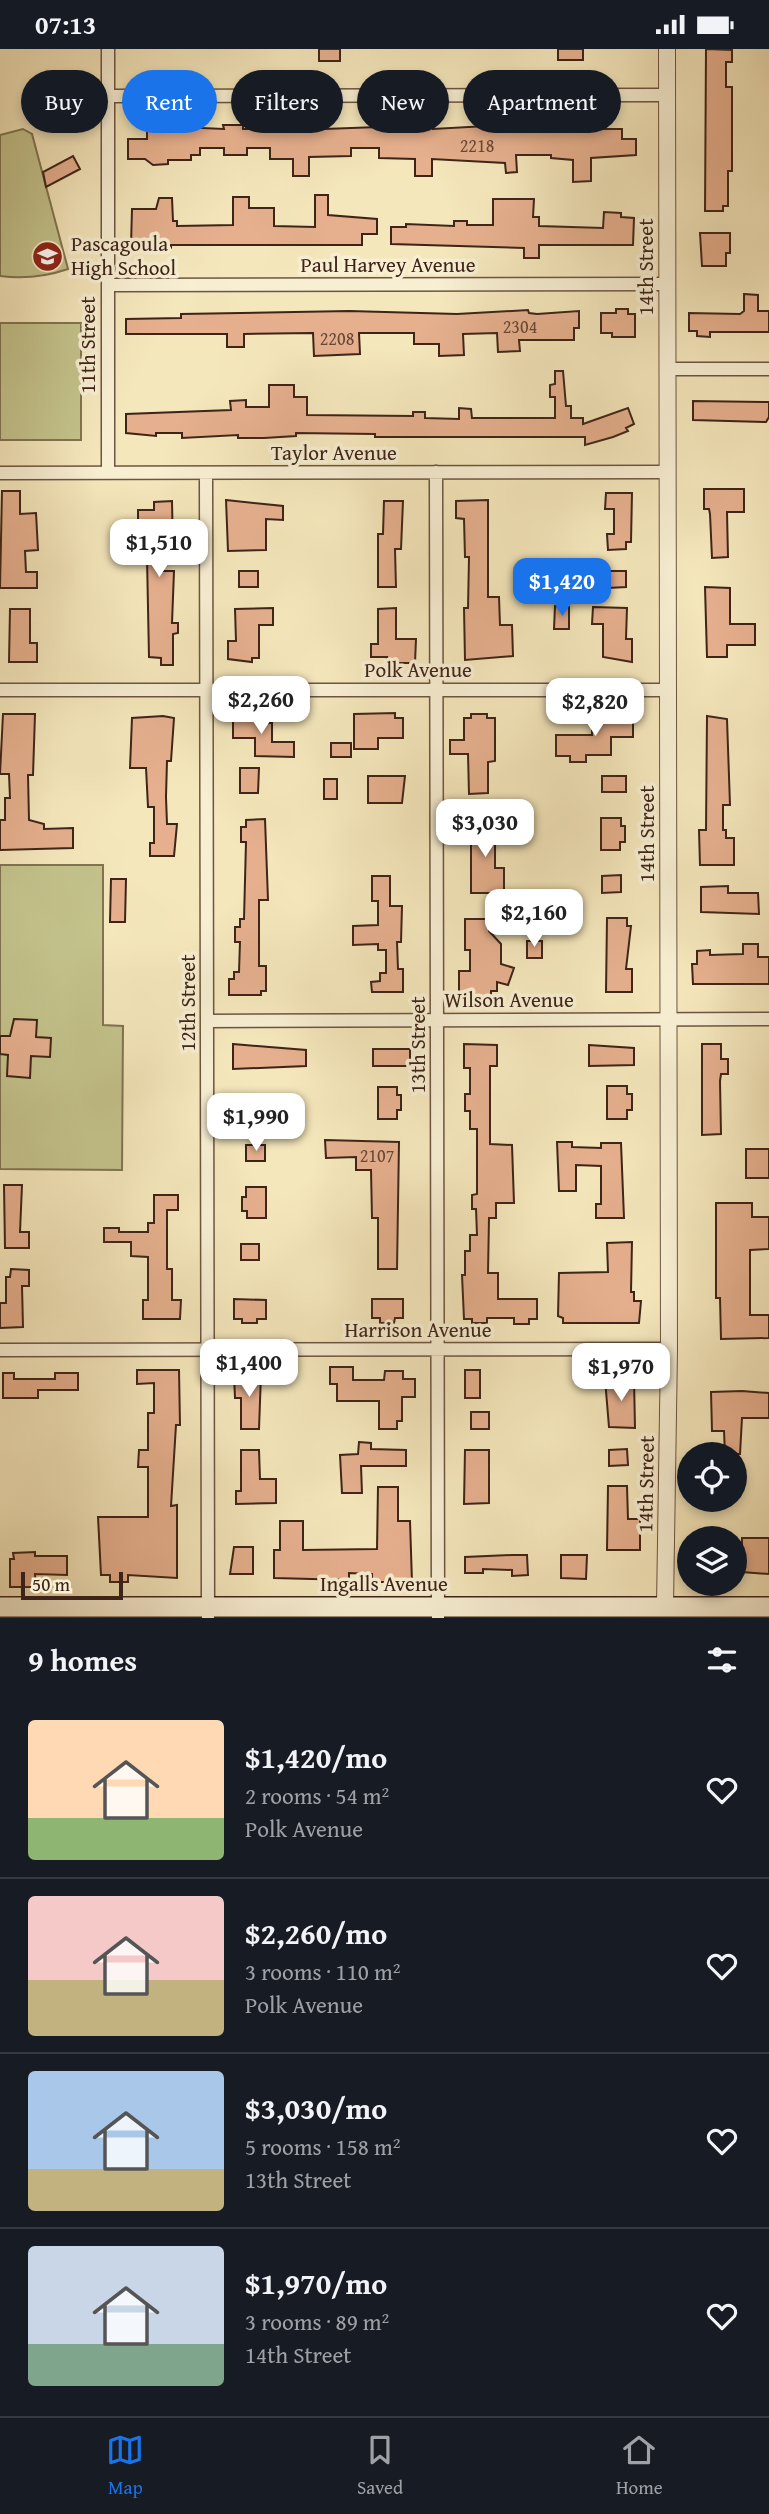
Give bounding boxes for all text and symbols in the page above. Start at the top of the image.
text: 07:13 [35,5,96,44]
chip: Buy [21,70,108,133]
chip: Rent [122,70,217,133]
chip: Filters [231,70,343,133]
chip: New [357,70,449,133]
chip: Apartment [463,70,621,133]
house number: 2218 [460,132,494,159]
street label: 14th Street [630,218,661,316]
place label: Pascagoula High School [71,228,176,283]
school or university icon: Pascagoula High School [31,239,65,273]
street label: Paul Harvey Avenue [300,249,476,280]
street label: 11th Street [72,296,103,394]
house number: 2304 [503,313,537,340]
house number: 2208 [320,325,354,352]
street label: Taylor Avenue [271,437,397,468]
pin: $1,510 [102,519,216,579]
text: $1,510 [126,525,192,558]
pin: $1,420 [505,559,619,618]
text: $1,420 [529,564,595,597]
street label: Polk Avenue [364,654,472,685]
pin: $2,260 [204,677,318,736]
pin: $2,820 [538,679,652,738]
text: $2,260 [228,682,294,715]
text: $2,820 [562,684,628,717]
street label: 14th Street [631,785,662,883]
pin: $3,030 [428,799,542,859]
text: $3,030 [452,805,518,838]
pin: $2,160 [477,890,591,949]
text: $2,160 [501,895,567,928]
street label: 12th Street [172,954,203,1052]
street label: Wilson Avenue [444,984,574,1015]
street label: 13th Street [402,996,433,1094]
pin: $1,990 [199,1093,313,1153]
text: $1,990 [223,1099,289,1132]
house number: 2107 [360,1142,394,1169]
street label: Harrison Avenue [344,1314,492,1345]
pin: $1,400 [192,1339,306,1399]
pin: $1,970 [564,1343,678,1403]
text: $1,400 [216,1345,282,1378]
text: $1,970 [588,1349,654,1382]
street label: 14th Street [629,1435,662,1533]
map controls [677,1442,747,1596]
button: locate [677,1442,747,1512]
button: layers [677,1526,747,1596]
street label: Ingalls Avenue [320,1568,448,1599]
scale bar [21,1569,122,1601]
text: 50 m [32,1570,70,1598]
text: 9 homes [28,1638,137,1682]
icon: filters [703,1641,741,1679]
text: $1,420/mo [245,1735,387,1779]
icon: home [84,1748,168,1832]
icon: heart [703,1771,741,1809]
text: 2 rooms · 54 m² [245,1779,389,1812]
text: Polk Avenue [245,1812,363,1845]
text: $2,260/mo [245,1911,387,1955]
icon: home [84,1924,168,2008]
icon: heart [703,1947,741,1985]
text: 3 rooms · 110 m² [245,1955,400,1988]
text: Polk Avenue [245,1988,363,2021]
text: $3,030/mo [245,2086,387,2130]
icon: home [84,2099,168,2183]
icon: heart [703,2122,741,2160]
text: 5 rooms · 158 m² [245,2130,400,2163]
text: 13th Street [245,2163,351,2196]
text: $1,970/mo [245,2261,387,2305]
icon: home [84,2274,168,2358]
icon: heart [703,2297,741,2335]
text: 3 rooms · 89 m² [245,2305,389,2338]
text: 14th Street [245,2338,351,2371]
tab: Map [106,2431,144,2501]
tab: Saved [357,2431,403,2501]
tab: Home [616,2431,663,2501]

